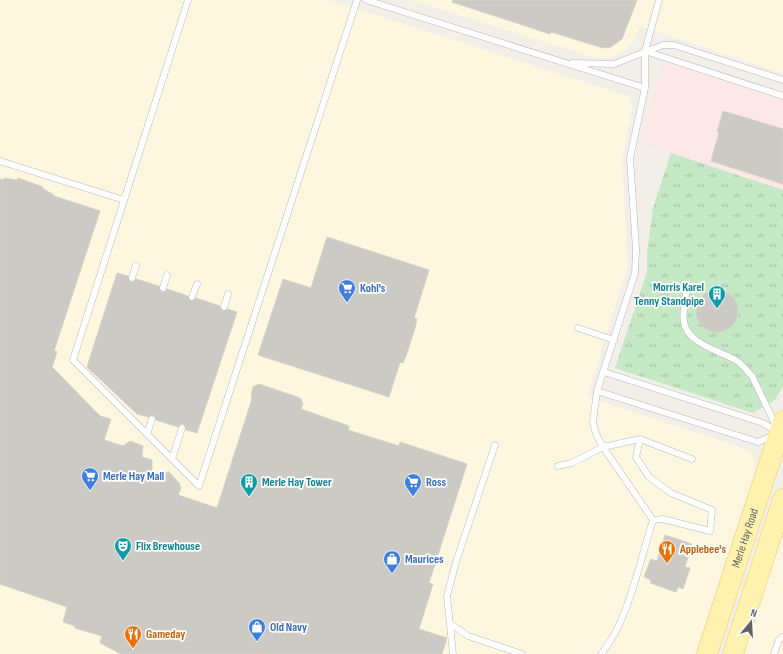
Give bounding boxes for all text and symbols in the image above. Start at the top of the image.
supermarket icon: Kohl's [337,278,357,303]
place label: Morris Karel Tenny Standpipe [634,280,704,309]
place label: Kohl's [360,281,386,296]
building icon: Morris Karel Tenny Standpipe [707,284,727,309]
supermarket icon: Merle Hay Mall [80,466,100,491]
place label: Merle Hay Mall [103,469,164,484]
building icon: Merle Hay Tower [239,472,259,497]
supermarket icon: Ross [403,472,423,497]
place label: Merle Hay Tower [262,475,332,490]
place label: Ross [426,475,446,490]
street label: Merle Hay Road [728,506,762,570]
theatre icon: Flix Brewhouse [113,536,133,561]
place label: Flix Brewhouse [136,539,200,554]
restaurant icon: Applebee's [657,539,677,564]
place label: Applebee's [679,542,726,557]
shop icon: Maurices [382,549,402,574]
place label: Maurices [405,552,444,567]
north arrow [731,602,771,642]
text: N [749,606,759,620]
shop icon: Old Navy [247,617,267,642]
place label: Old Navy [270,620,307,635]
restaurant icon: Gameday [123,624,143,649]
place label: Gameday [146,627,185,642]

